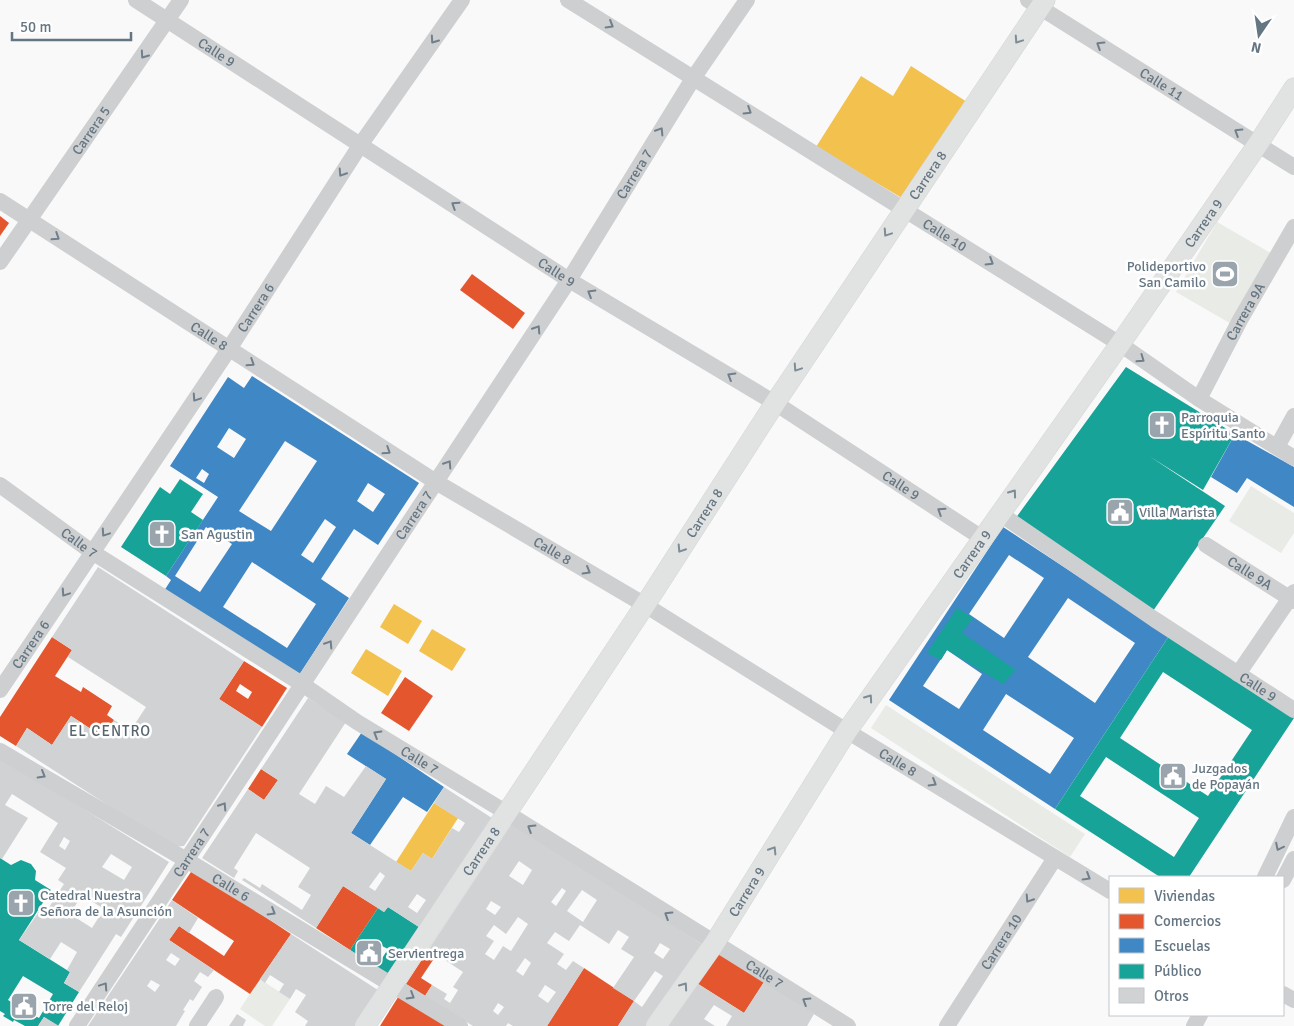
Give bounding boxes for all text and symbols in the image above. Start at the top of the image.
scale bar [12,10,131,42]
north arrow [1234,10,1284,60]
text: 50 m [20,18,51,36]
one-way arrow [604,19,613,29]
street label: Calle 9 [195,34,238,70]
one-way arrow [431,34,440,44]
one-way arrow [1015,35,1024,44]
text: N [1250,38,1263,57]
one-way arrow [1097,42,1106,52]
one-way arrow [141,49,150,59]
street label: Calle 11 [1137,64,1187,104]
street label: Carrera 5 [68,103,114,158]
one-way arrow [743,104,752,114]
one-way arrow [654,128,664,137]
one-way arrow [1234,128,1243,138]
street label: Carrera 7 [612,146,656,202]
street label: Carrera 8 [905,147,950,203]
one-way arrow [338,168,348,177]
street label: Carrera 9 [1181,196,1226,251]
one-way arrow [451,202,460,212]
street label: Calle 10 [920,215,970,255]
one-way arrow [884,227,893,237]
one-way arrow [50,231,59,240]
street label: Calle 9 [535,254,578,290]
one-way arrow [984,255,993,265]
place label: Polideportivo San Camilo [1127,258,1206,291]
sports icon: Polideportivo San Camilo [1210,259,1240,289]
street label: Carrera 9A [1222,279,1269,343]
street label: Carrera 6 [234,280,278,335]
one-way arrow [588,290,597,300]
street label: Calle 8 [187,318,231,354]
one-way arrow [531,325,540,334]
one-way arrow [1136,353,1145,362]
one-way arrow [245,357,255,366]
one-way arrow [794,363,804,372]
one-way arrow [727,373,736,383]
one-way arrow [193,392,202,402]
place label: Parroquia Espíritu Santo [1181,409,1266,442]
church icon: Parroquia Espíritu Santo [1147,410,1177,440]
one-way arrow [382,445,391,454]
one-way arrow [441,461,451,470]
street label: Calle 9 [879,467,923,504]
street label: Carrera 8 [682,485,726,541]
street label: Carrera 7 [392,487,436,543]
one-way arrow [1007,490,1016,499]
public building icon: Villa Marista [1105,497,1135,527]
place label: Villa Marista [1139,504,1215,521]
one-way arrow [938,508,947,518]
church icon: San Agustin [147,519,177,549]
street label: Calle 7 [58,524,101,562]
place label: San Agustin [181,526,253,543]
one-way arrow [102,527,112,536]
street label: Carrera 9 [949,527,995,582]
street label: Calle 8 [531,533,575,568]
one-way arrow [678,543,687,553]
street label: Calle 9A [1224,552,1276,594]
one-way arrow [581,564,590,574]
one-way arrow [62,587,71,597]
street label: Carrera 6 [8,617,53,672]
one-way arrow [323,640,332,649]
street label: Calle 9 [1236,668,1280,705]
one-way arrow [863,694,872,704]
district label: EL CENTRO [69,722,151,740]
one-way arrow [374,731,383,741]
street label: Calle 7 [398,742,442,778]
street label: Calle 8 [876,744,920,780]
place label: Juzgados de Popayán [1192,760,1260,793]
public building icon: Juzgados de Popayán [1158,761,1188,791]
one-way arrow [37,769,46,779]
one-way arrow [928,777,937,787]
one-way arrow [217,803,226,812]
street label: Carrera 8 [459,823,504,879]
street label: Carrera 7 [169,825,214,880]
one-way arrow [527,825,537,834]
one-way arrow [1275,842,1285,851]
one-way arrow [766,846,776,855]
street label: Carrera 9 [725,864,768,920]
street label: Calle 6 [209,869,253,905]
one-way arrow [1081,870,1090,880]
legend [1109,876,1284,1016]
place label: Catedral Nuestra Señora de la Asunción [40,887,172,920]
text: Viviendas [1154,887,1215,905]
church icon: Catedral Nuestra Señora de la Asunción [6,888,36,918]
one-way arrow [1026,893,1035,902]
one-way arrow [267,905,276,915]
one-way arrow [665,911,674,921]
street label: Carrera 10 [977,911,1025,973]
text: Comercios [1154,912,1222,930]
text: Escuelas [1154,937,1211,955]
public building icon: Servientrega [354,938,384,968]
place label: Servientrega [388,945,464,962]
street label: Calle 7 [743,956,787,992]
text: Público [1154,962,1202,980]
one-way arrow [98,982,107,991]
one-way arrow [678,982,687,992]
text: Otros [1154,987,1189,1005]
one-way arrow [406,990,415,1000]
public building icon: Torre del Reloj [9,991,39,1021]
place label: Torre del Reloj [43,998,128,1015]
one-way arrow [802,998,812,1007]

